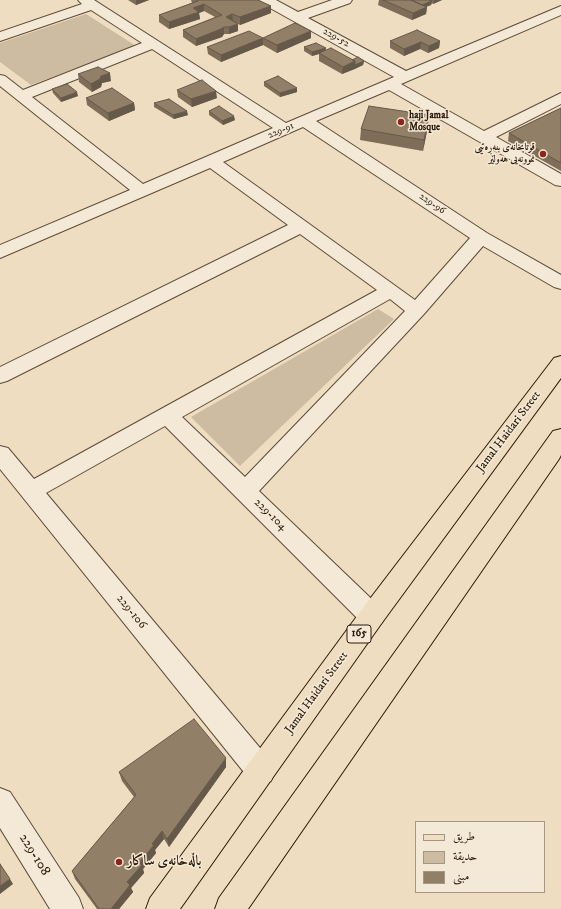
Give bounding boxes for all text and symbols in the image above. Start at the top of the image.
street label: 229-52 [321,26,351,50]
place label: haji Jamal Mosque [409,110,448,134]
marker: haji Jamal Mosque [396,117,406,127]
street label: 229-91 [266,120,296,142]
place label: قوتابخانەی بنەڕەتیی نموونەیی هەولێر [474,142,535,166]
marker: قوتابخانەی بنەڕەتیی نموونەیی هەولێر [538,149,548,159]
street label: 229-96 [417,191,447,217]
street label: Jamal Haidari Street [474,389,544,475]
street label: 229-104 [250,496,290,534]
street label: 229-106 [113,592,149,632]
road number: 165 [347,625,371,643]
street label: Jamal Haidari Street [282,649,352,737]
legend [415,821,545,893]
text: طريق [453,829,475,844]
street label: 229-108 [15,831,53,879]
text: حديقة [453,849,477,864]
place label: باڵەخانەی ساکار [127,854,201,870]
marker: باڵەخانەی ساکار [114,857,124,867]
text: مبنى [453,869,469,884]

